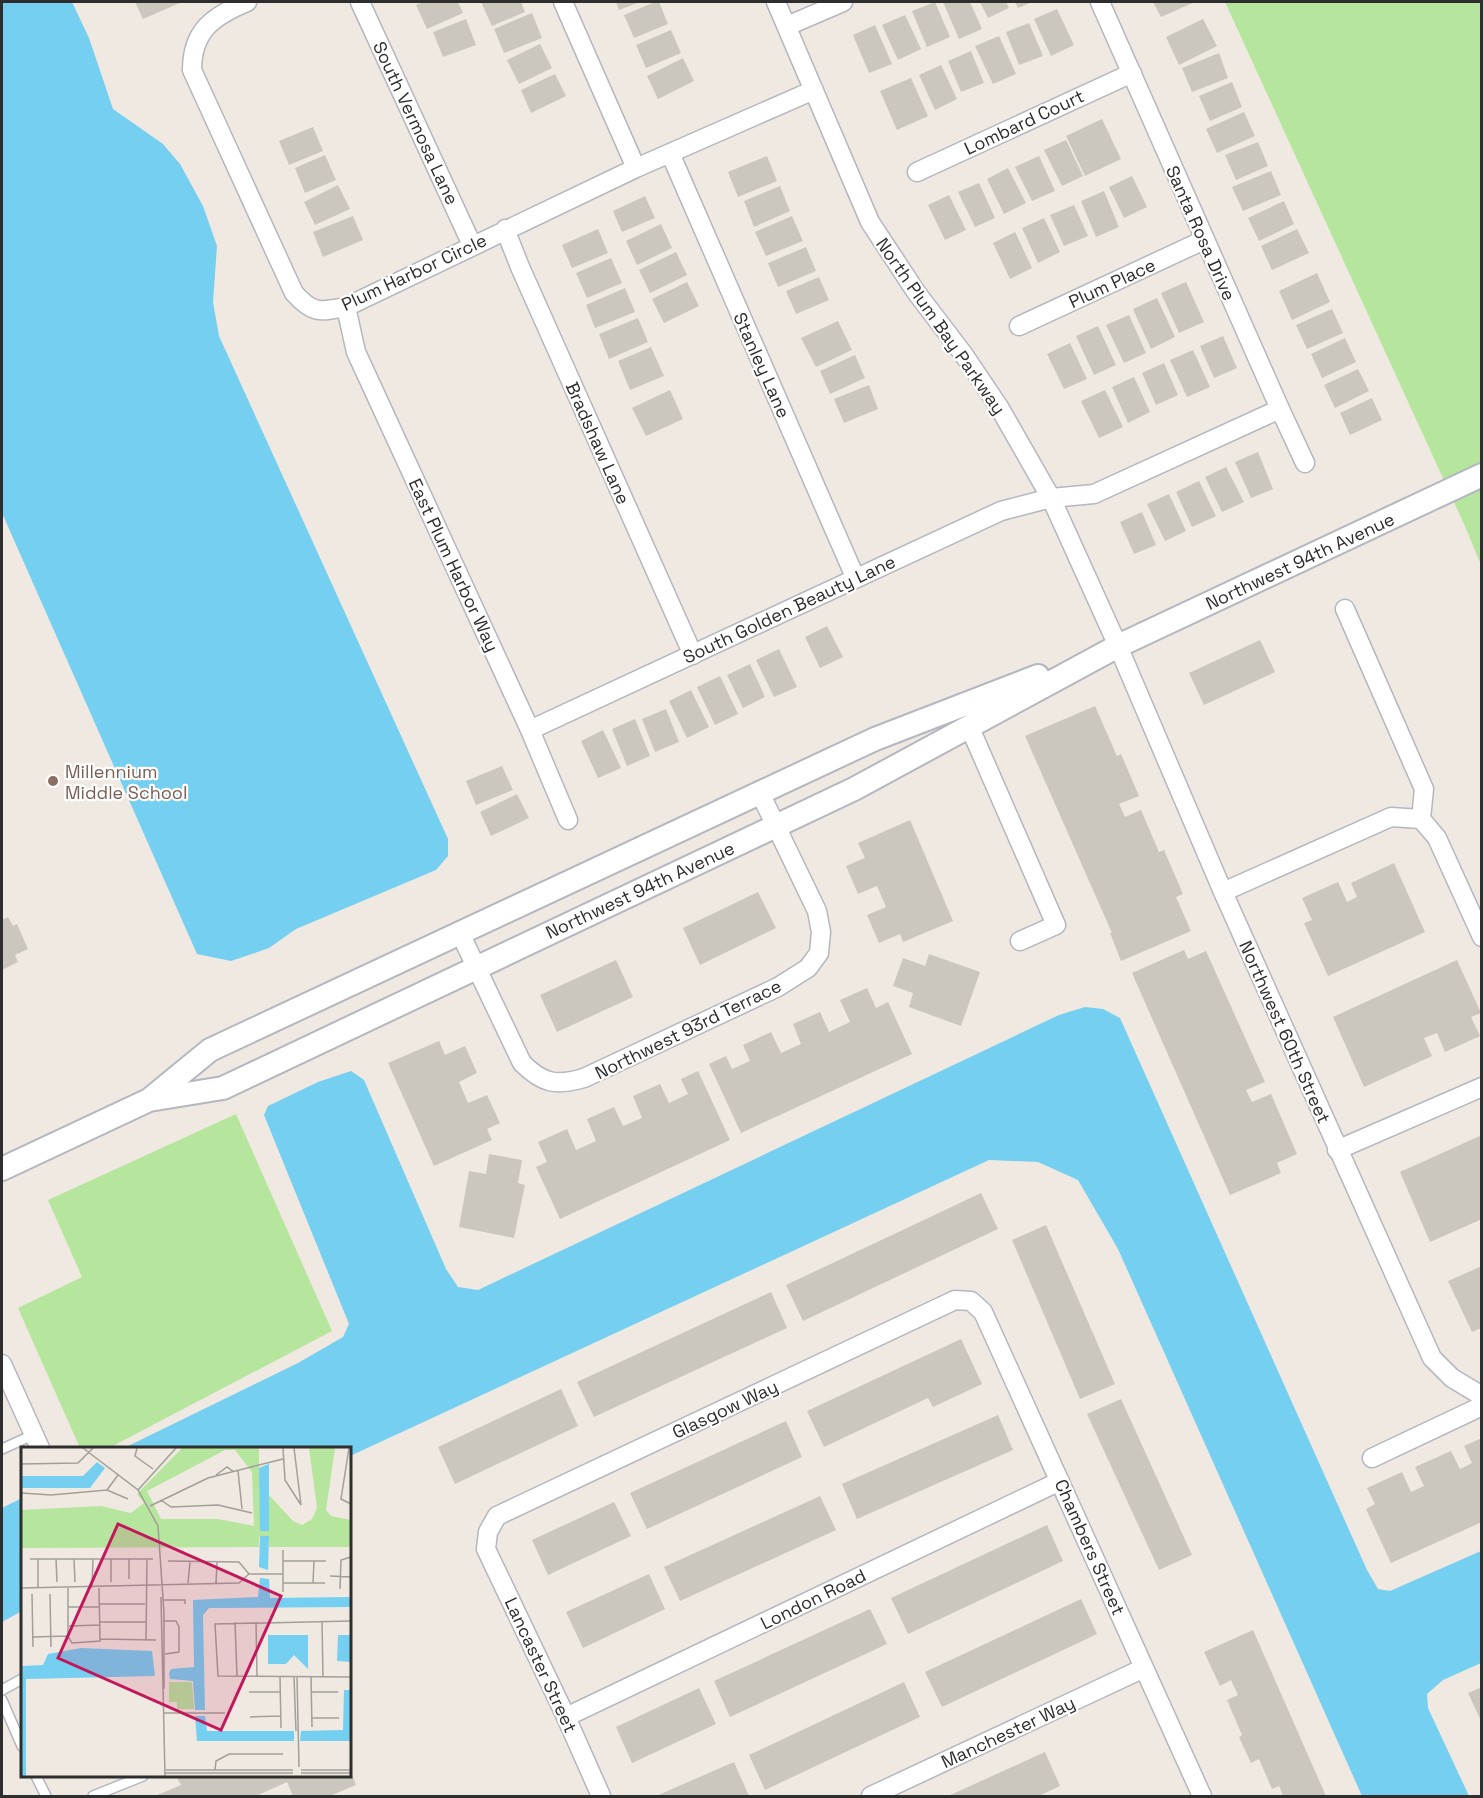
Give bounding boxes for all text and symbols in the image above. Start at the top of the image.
street label: South Vermosa Lane [368,38,464,208]
street label: Lombard Court [960,84,1088,160]
street label: Santa Rosa Drive [1161,162,1241,304]
street label: Plum Harbor Circle [338,228,490,316]
street label: North Plum Bay Parkway [871,233,1011,419]
street label: Plum Place [1065,253,1159,313]
street label: Stanley Lane [728,309,796,421]
street label: Bradshaw Lane [561,378,635,508]
street label: East Plum Harbor Way [404,475,504,655]
street label: Northwest 94th Avenue [1202,507,1398,615]
street label: South Golden Beauty Lane [679,550,899,668]
place label: Millennium Middle School [65,760,187,804]
marker: Millennium Middle School [46,774,60,788]
street label: Northwest 94th Avenue [542,836,738,944]
street label: Northwest 60th Street [1234,937,1336,1127]
street label: Northwest 93rd Terrace [591,974,785,1084]
street label: Glasgow Way [668,1374,782,1444]
inset map [21,1447,351,1777]
street label: Chambers Street [1050,1475,1130,1619]
street label: London Road [757,1564,869,1634]
street label: Lancaster Street [500,1594,582,1736]
street label: Manchester Way [937,1691,1079,1773]

